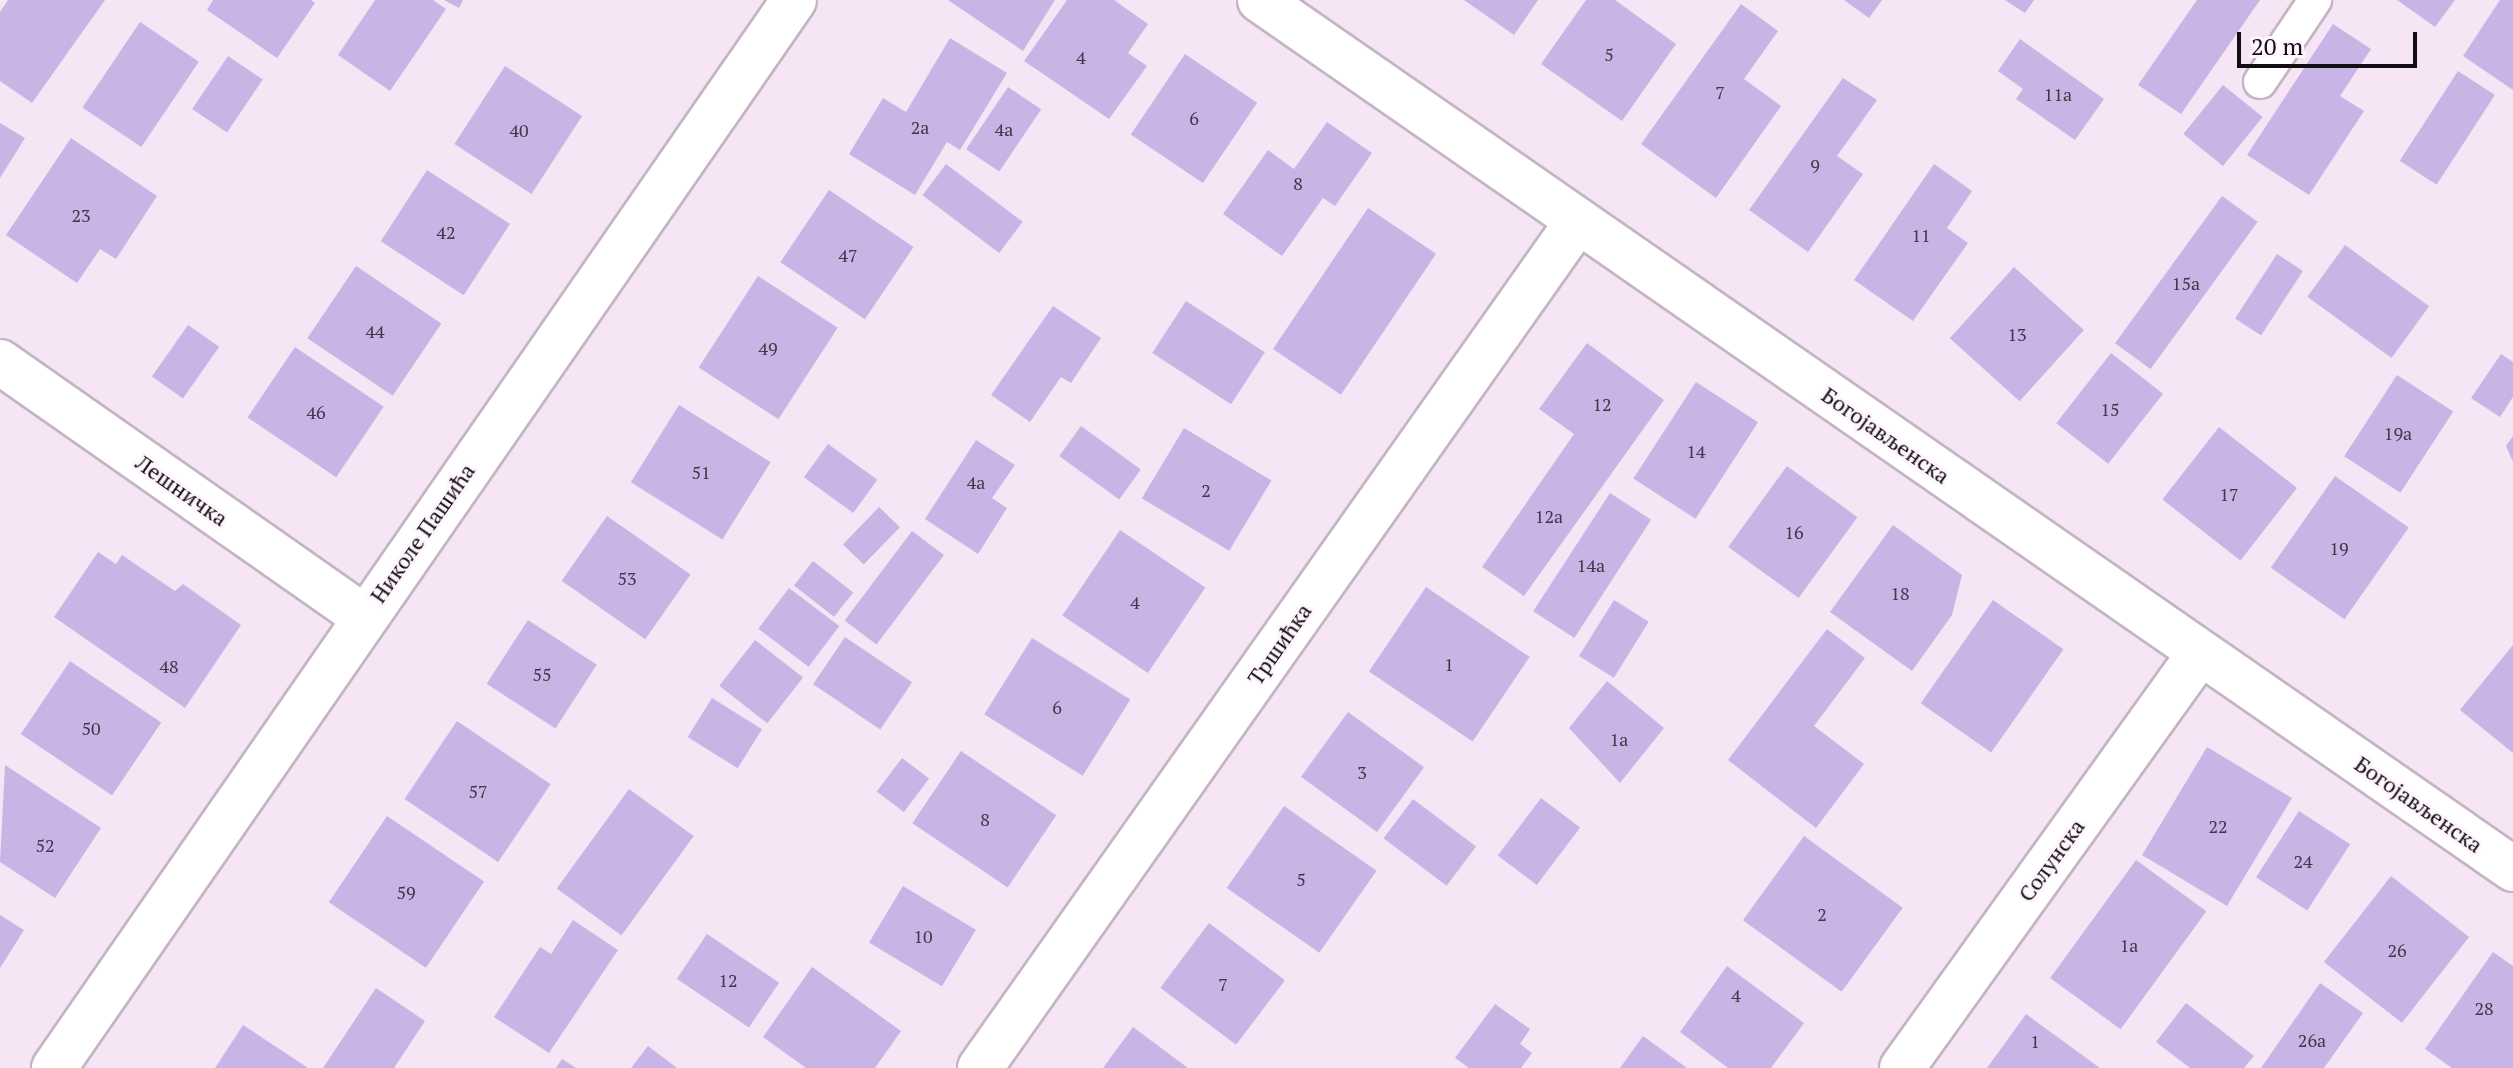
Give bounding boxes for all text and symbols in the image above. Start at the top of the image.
scale bar [2241,16,2421,66]
text: 20 m [2251,30,2303,62]
house number: 5 [1604,43,1614,65]
house number: 4 [1076,46,1086,68]
house number: 7 [1715,81,1725,103]
house number: 11a [2044,83,2072,105]
house number: 6 [1189,107,1199,129]
house number: 2a [911,116,929,138]
house number: 4a [995,118,1013,140]
house number: 40 [509,119,529,141]
house number: 9 [1810,154,1820,176]
house number: 8 [1293,172,1303,194]
house number: 23 [71,204,91,226]
house number: 42 [436,221,456,243]
house number: 11 [1911,224,1931,246]
house number: 47 [838,244,858,266]
house number: 15a [2172,272,2200,294]
house number: 44 [365,320,385,342]
house number: 13 [2007,323,2027,345]
house number: 49 [758,337,778,359]
street label: Богојављенска [1817,381,1955,489]
house number: 12 [1592,393,1612,415]
house number: 15 [2100,398,2120,420]
house number: 46 [306,401,326,423]
house number: 19a [2384,422,2412,444]
house number: 14 [1686,440,1706,462]
street label: Лешничка [131,449,233,531]
street label: Николе Пашића [364,458,480,608]
house number: 51 [691,461,711,483]
house number: 4a [967,471,985,493]
house number: 2 [1201,479,1211,501]
house number: 17 [2219,483,2239,505]
house number: 12a [1535,505,1563,527]
house number: 16 [1784,521,1804,543]
house number: 19 [2329,537,2349,559]
house number: 14a [1577,554,1605,576]
house number: 53 [617,567,637,589]
house number: 18 [1890,582,1910,604]
house number: 4 [1130,591,1140,613]
street label: Тршићка [1242,598,1316,690]
house number: 1 [1444,653,1454,675]
house number: 48 [159,655,179,677]
house number: 55 [532,663,552,685]
house number: 6 [1052,696,1062,718]
house number: 50 [81,717,101,739]
house number: 1a [1610,728,1628,750]
street label: Богојављенска [2350,750,2488,858]
house number: 3 [1357,761,1367,783]
house number: 57 [468,780,488,802]
house number: 8 [980,808,990,830]
street label: Солунска [2012,814,2090,906]
house number: 22 [2208,815,2228,837]
house number: 52 [35,834,55,856]
house number: 24 [2293,850,2313,872]
house number: 5 [1296,868,1306,890]
house number: 59 [396,881,416,903]
house number: 2 [1817,903,1827,925]
house number: 10 [913,925,933,947]
house number: 1a [2120,934,2138,956]
house number: 26 [2387,939,2407,961]
house number: 12 [718,969,738,991]
house number: 7 [1218,973,1228,995]
house number: 4 [1731,984,1741,1006]
house number: 28 [2474,997,2494,1019]
house number: 26a [2298,1029,2326,1051]
house number: 1 [2030,1030,2040,1052]

